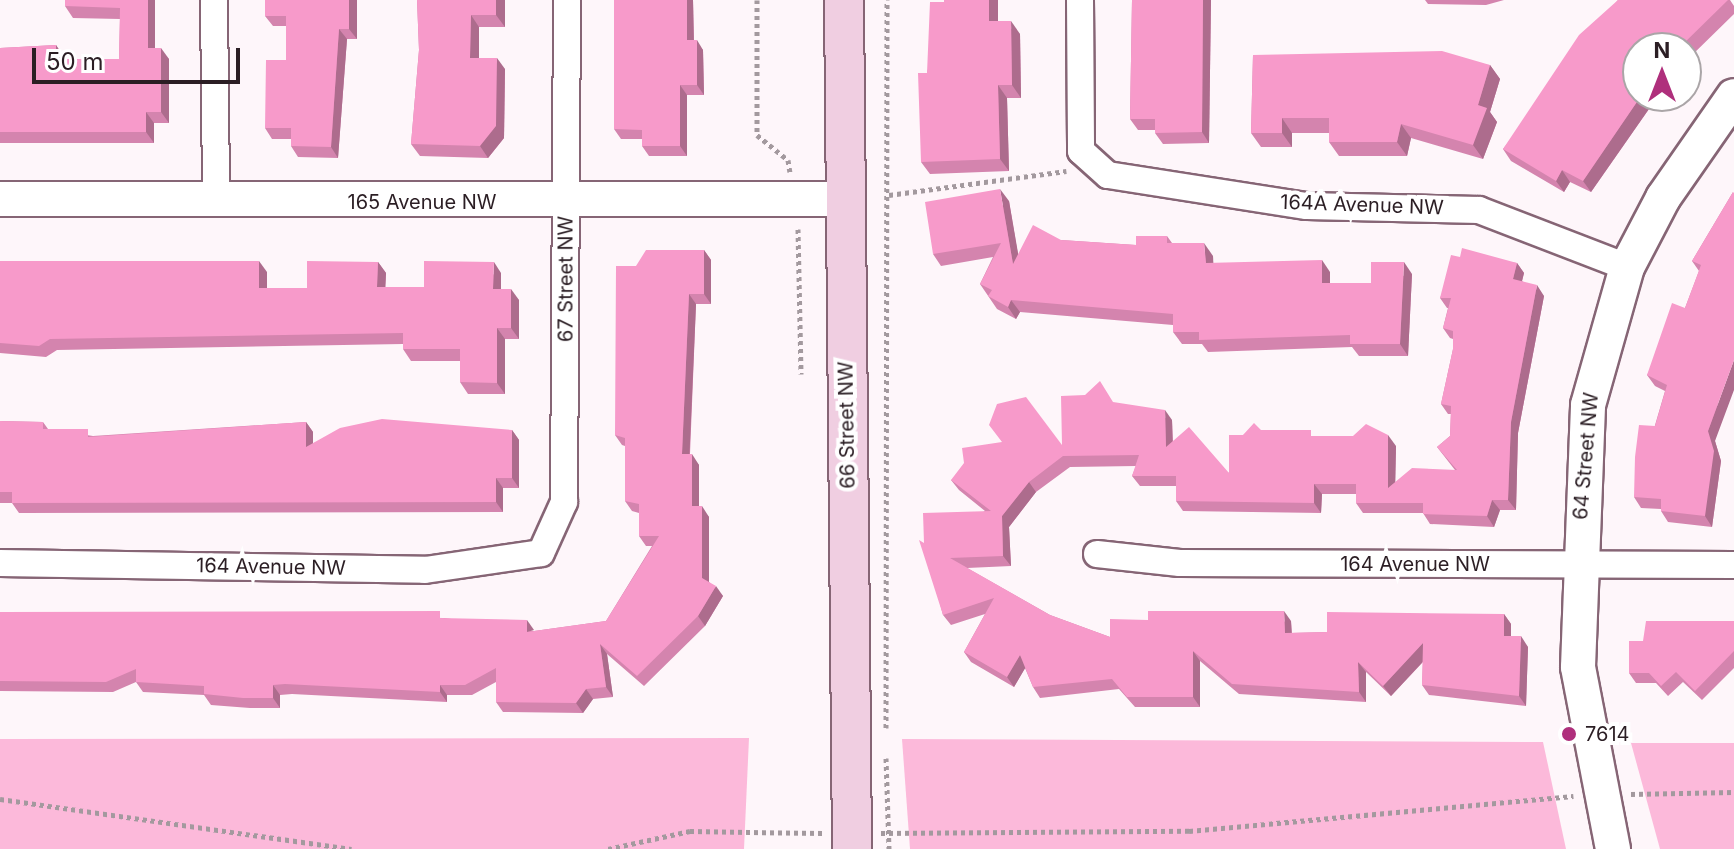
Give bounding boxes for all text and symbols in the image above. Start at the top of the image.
scale bar [36,32,244,82]
north arrow [1622,32,1702,112]
text: N [1654,37,1670,63]
text: 50 m [46,47,104,76]
street label: 165 Avenue NW [348,190,496,214]
street label: 164A Avenue NW [1280,190,1444,220]
street label: 67 Street NW [554,216,578,342]
street label: 66 Street NW [834,361,860,489]
street label: 64 Street NW [1568,391,1604,521]
street label: 164 Avenue NW [1340,552,1490,576]
street label: 164 Avenue NW [196,554,346,580]
place label: 7614 [1585,722,1629,746]
marker: 7614 [1560,725,1578,743]

